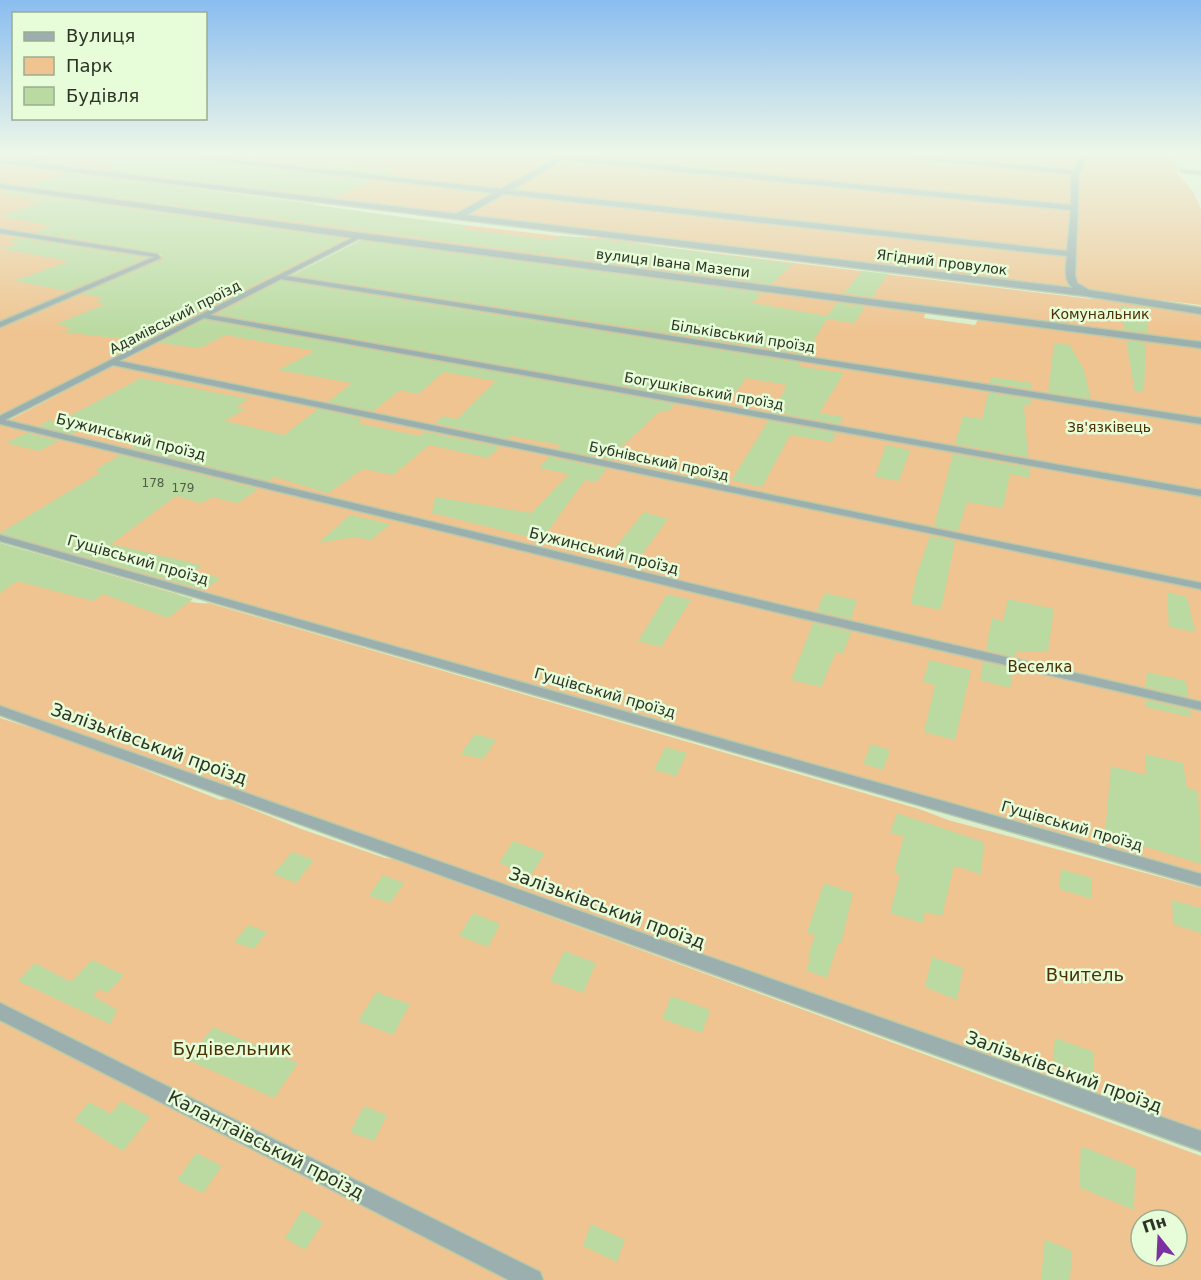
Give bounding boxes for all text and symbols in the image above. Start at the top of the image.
legend [12,12,207,120]
text: Вулиця [66,25,135,46]
text: Парк [66,55,113,76]
text: Будівля [66,85,139,106]
street label: вулиця Івана Мазепи [595,246,751,280]
street label: Ягідний провулок [876,246,1008,278]
street label: Адамівський проїзд [107,277,243,357]
park label: Комунальник [1051,306,1150,322]
street label: Більківський проїзд [670,317,816,355]
street label: Богушківський проїзд [623,369,785,413]
street label: Бужинський проїзд [54,410,208,464]
park label: Зв'язківець [1067,419,1151,435]
street label: Бубнівський проїзд [588,438,730,484]
house number: 178 [142,476,164,490]
house number: 179 [172,481,194,495]
street label: Бужинський проїзд [527,524,681,578]
street label: Гущівський проїзд [65,531,211,589]
park label: Веселка [1008,658,1072,676]
street label: Гущівський проїзд [532,664,678,722]
street label: Залізьківський проїзд [48,698,250,789]
street label: Гущівський проїзд [999,797,1145,855]
street label: Залізьківський проїзд [506,862,708,953]
park label: Вчитель [1046,964,1124,985]
street label: Залізьківський проїзд [963,1026,1165,1117]
park label: Будівельник [173,1038,291,1059]
street label: Калантаївський проїзд [165,1086,368,1203]
north arrow [1129,1208,1189,1268]
text: Пн [1140,1211,1169,1237]

